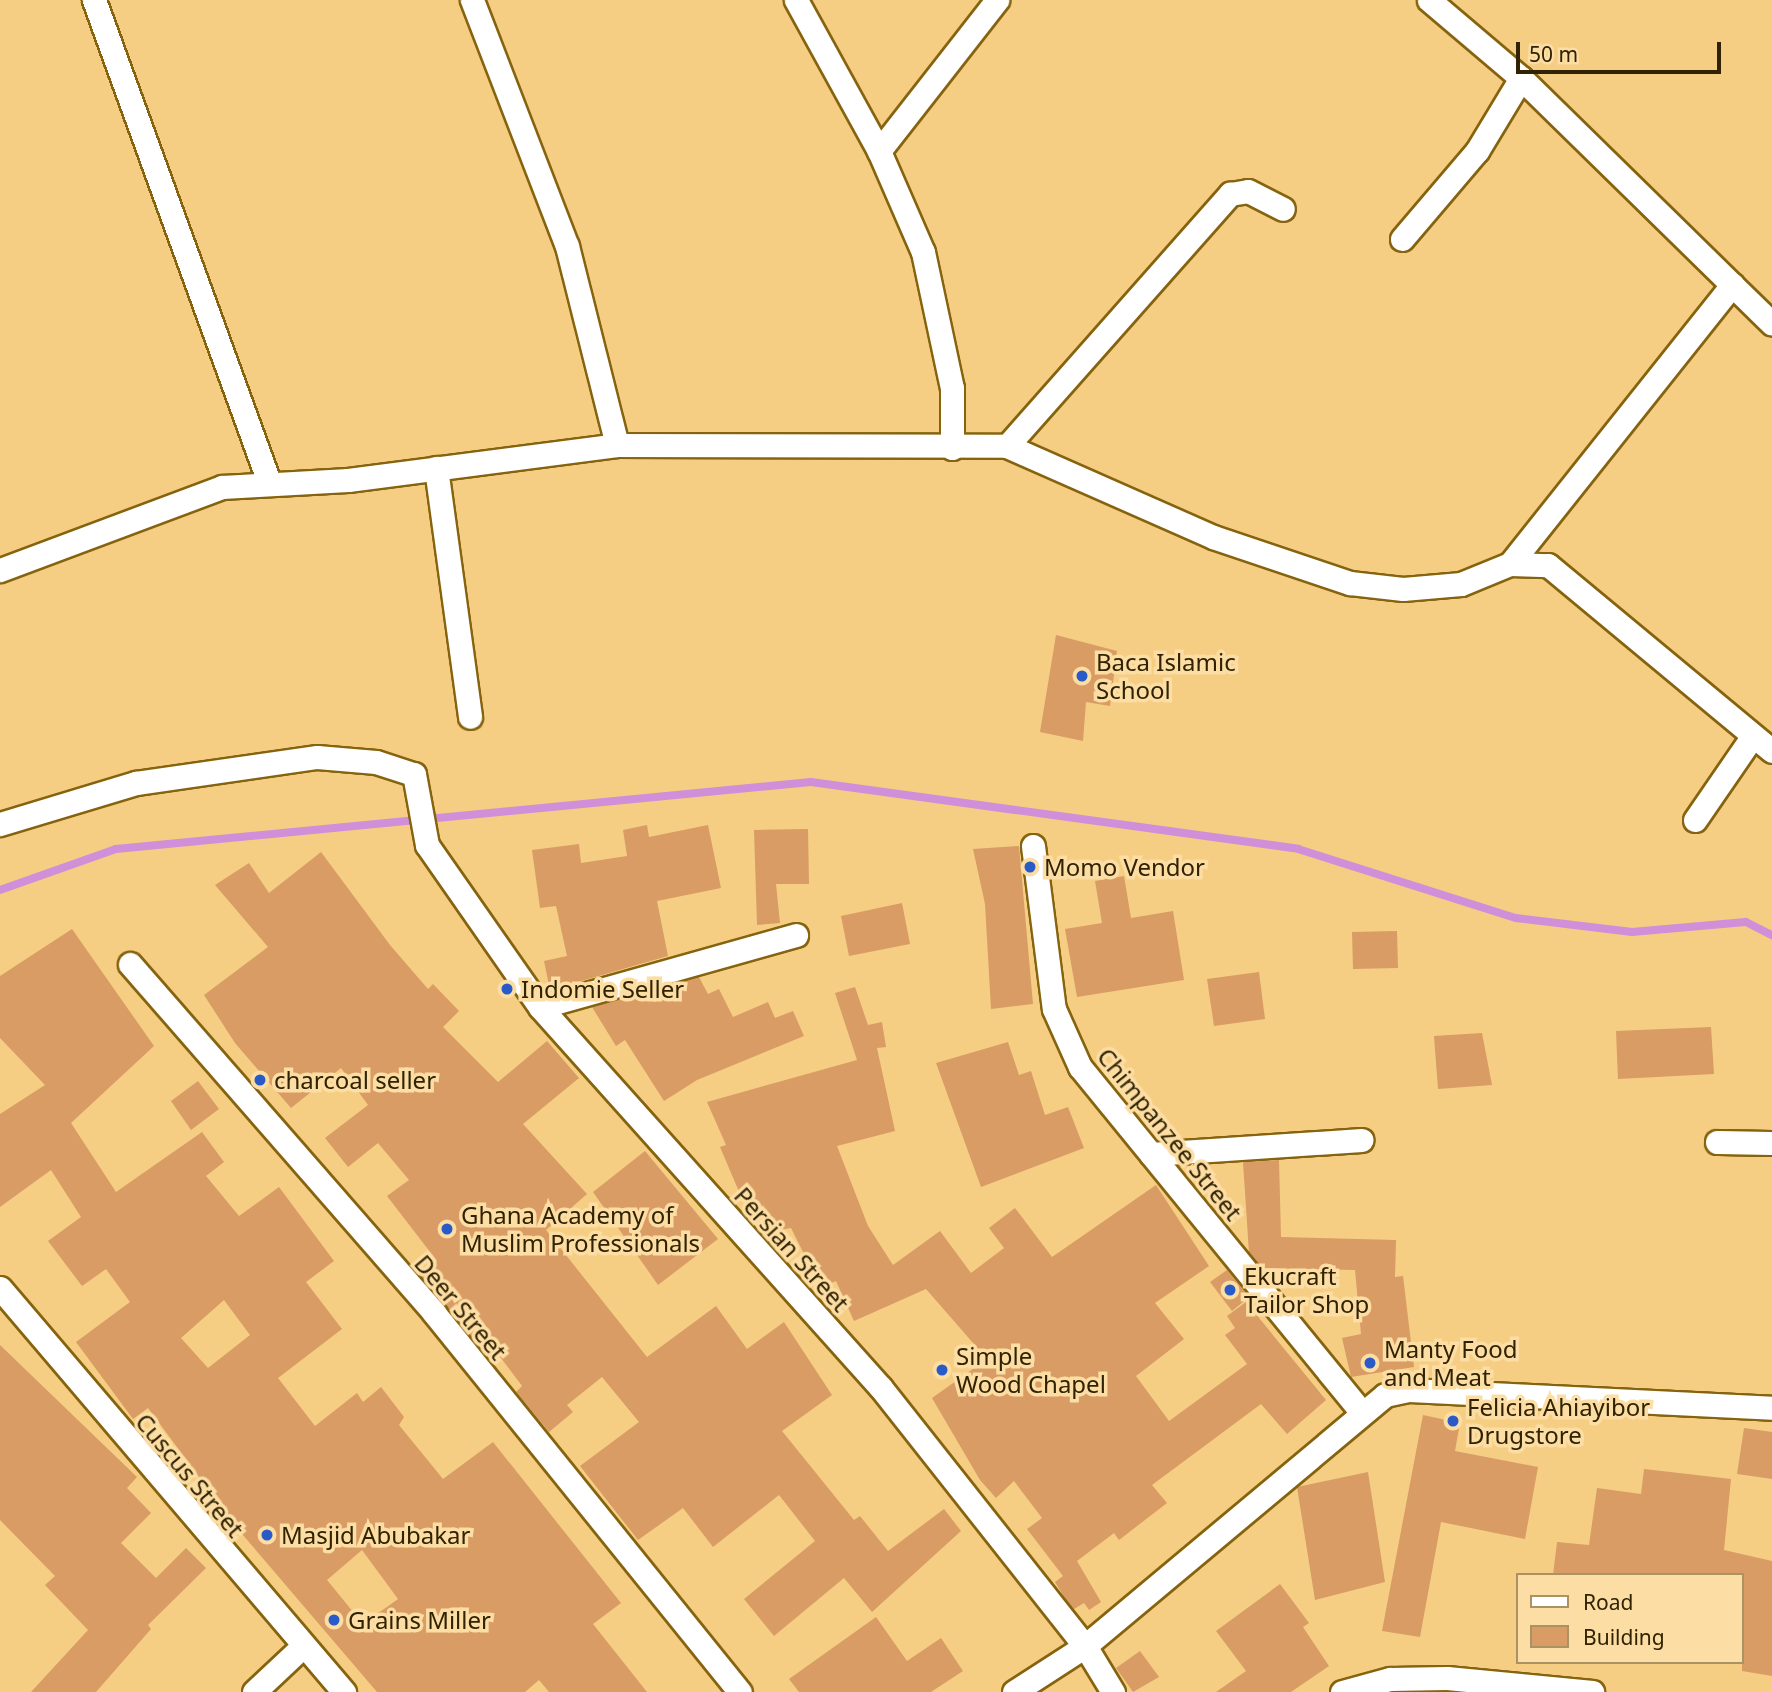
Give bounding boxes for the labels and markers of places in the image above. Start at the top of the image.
place label: Baca Islamic School [1096,648,1236,704]
marker: Baca Islamic School [1074,668,1090,684]
place label: Momo Vendor [1044,853,1205,881]
marker: Momo Vendor [1022,859,1038,875]
place label: Indomie Seller [521,975,684,1003]
marker: Indomie Seller [499,981,515,997]
place label: charcoal seller [274,1066,436,1094]
marker: charcoal seller [252,1072,268,1088]
place label: Ghana Academy of Muslim Professionals [461,1201,700,1257]
marker: Ghana Academy of Muslim Professionals [439,1221,455,1237]
place label: Ekucraft Tailor Shop [1244,1262,1369,1318]
marker: Ekucraft Tailor Shop [1222,1282,1238,1298]
place label: Manty Food and Meat [1384,1335,1517,1391]
place label: Simple Wood Chapel [956,1342,1106,1398]
marker: Manty Food and Meat [1362,1355,1378,1371]
marker: Simple Wood Chapel [934,1362,950,1378]
place label: Felicia Ahiayibor Drugstore [1467,1393,1650,1449]
marker: Felicia Ahiayibor Drugstore [1445,1413,1461,1429]
place label: Masjid Abubakar [281,1521,470,1549]
marker: Masjid Abubakar [259,1527,275,1543]
place label: Grains Miller [348,1606,491,1634]
marker: Grains Miller [326,1612,342,1628]

